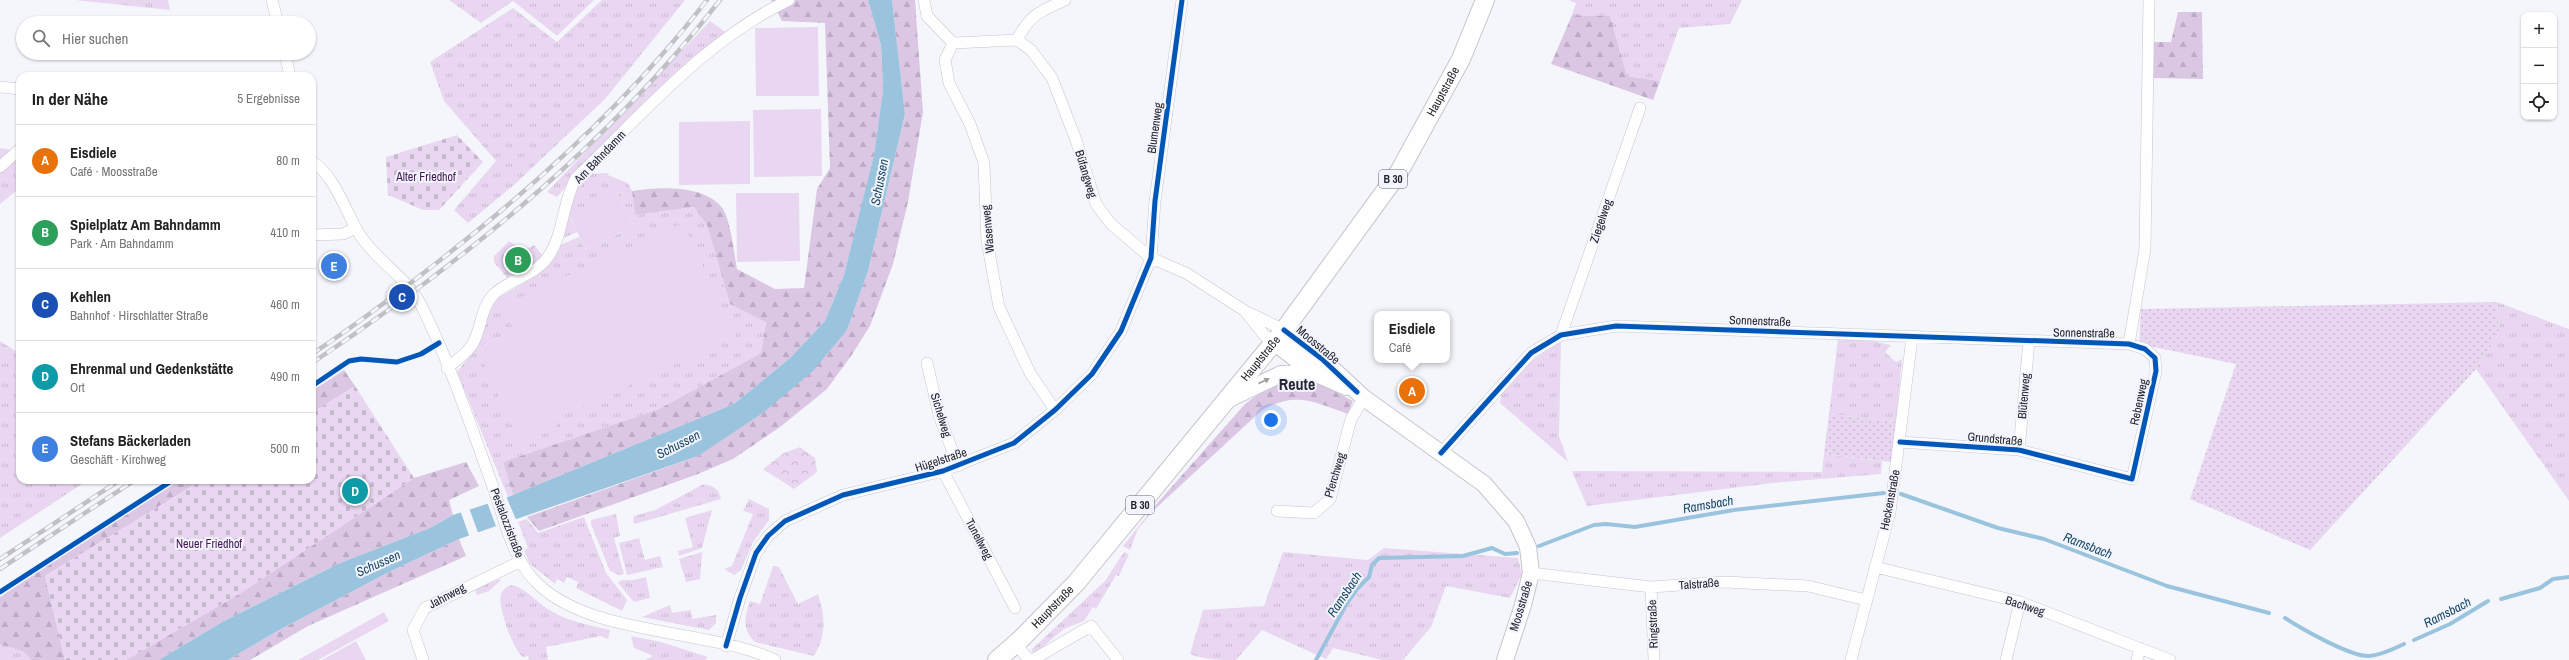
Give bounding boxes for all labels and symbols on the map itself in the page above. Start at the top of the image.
street label: Hauptstraße [1423,64,1463,119]
street label: Blumenweg [1143,101,1167,155]
street label: Am Bahndamm [570,127,629,188]
street label: Büfangweg [1071,148,1101,200]
water label: Schussen [867,157,892,207]
park label: Alter Friedhof [395,169,456,185]
road number: B 30 [1379,170,1407,188]
street label: Ziegelweg [1586,196,1616,245]
street label: Wasenweg [978,204,998,254]
pin: B [505,245,531,275]
pin: E [321,251,347,281]
pin: C [389,282,415,312]
street label: Sonnenstraße [1729,312,1791,330]
street label: Moosstraße [1293,322,1343,368]
street label: Sonnenstraße [2053,324,2115,342]
street label: Hauptstraße [1237,332,1284,385]
street label: Blütenweg [2014,372,2034,420]
district label: Reute [1279,373,1315,395]
pin: A [1399,376,1425,406]
street label: Rebenweg [2126,377,2152,427]
one-way arrow [1258,378,1270,384]
street label: Sichelweg [927,391,955,440]
your location [1261,410,1281,430]
water label: Schussen [654,426,703,463]
street label: Grundstraße [1967,429,2023,449]
street label: Hügelstraße [913,444,969,476]
street label: Pferchweg [1321,450,1350,500]
street label: Heckenstraße [1876,468,1904,532]
pin: D [342,476,368,506]
street label: Pestalozzistraße [486,486,528,560]
water label: Ramsbach [1682,492,1735,517]
road number: B 30 [1126,496,1154,514]
street label: Tunellweg [962,516,997,563]
water label: Ramsbach [2061,528,2115,563]
park label: Neuer Friedhof [176,536,242,552]
water label: Schussen [353,546,403,581]
water label: Ramsbach [1323,568,1366,620]
street label: Talstraße [1678,575,1720,593]
street label: Jahnweg [426,579,469,612]
street label: Moosstraße [1506,579,1536,633]
street label: Hauptstraße [1028,582,1077,632]
street label: Bachweg [2003,592,2047,620]
water label: Ramsbach [2421,593,2474,632]
street label: Ringstraße [1644,599,1662,649]

